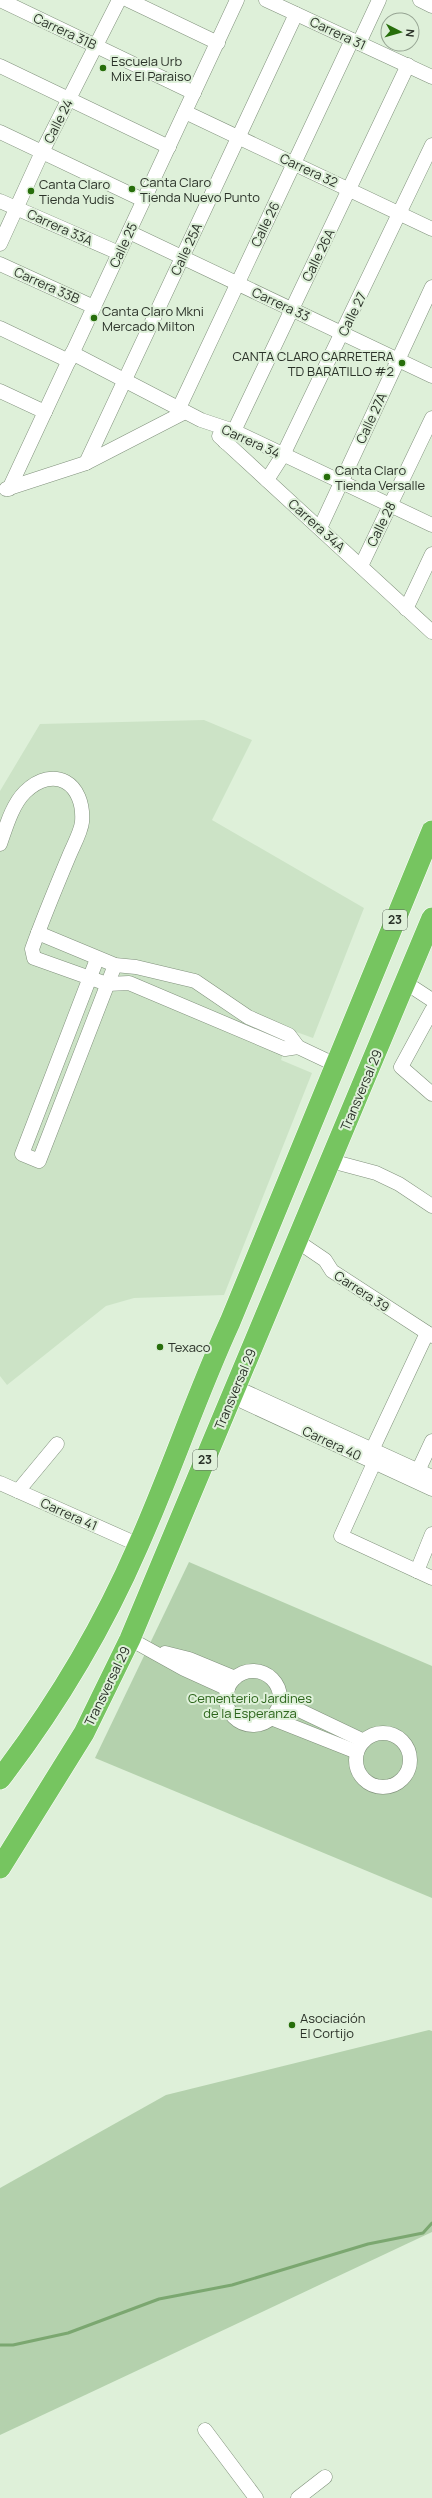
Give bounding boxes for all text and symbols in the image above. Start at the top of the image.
street label: Carrera 31B [30,9,100,54]
street label: Carrera 31 [307,12,369,54]
north arrow [380,12,420,52]
text: N [403,28,418,38]
place label: Escuela Urb Mix El Paraiso [111,52,192,85]
marker: Escuela Urb Mix El Paraiso [98,63,108,73]
street label: Calle 24 [39,95,77,146]
street label: Carrera 32 [277,149,341,191]
place label: Canta Claro Tienda Nuevo Punto [140,173,260,206]
place label: Canta Claro Tienda Yudis [39,175,115,208]
marker: Canta Claro Tienda Nuevo Punto [127,184,137,194]
marker: Canta Claro Tienda Yudis [26,186,36,196]
street label: Calle 26 [246,198,284,250]
street label: Carrera 33A [24,204,96,250]
street label: Calle 25 [105,220,141,270]
street label: Calle 25A [166,220,206,278]
street label: Calle 26A [298,226,338,284]
street label: Carrera 33B [11,263,83,307]
street label: Carrera 33 [249,283,313,325]
street label: Calle 27 [334,289,370,339]
place label: Canta Claro Mkni Mercado Milton [102,302,204,335]
marker: Canta Claro Mkni Mercado Milton [89,313,99,323]
place label: CANTA CLARO CARRETERA TD BARATILLO #2 [232,347,394,380]
marker: CANTA CLARO CARRETERA TD BARATILLO #2 [397,358,407,368]
street label: Calle 27A [351,390,391,446]
street label: Carrera 34 [219,420,283,462]
place label: Canta Claro Tienda Versalle [335,461,426,494]
marker: Canta Claro Tienda Versalle [322,472,332,482]
street label: Carrera 34A [285,495,349,555]
street label: Calle 28 [362,499,400,549]
road number: 23 [383,910,407,930]
street label: Transversal 29 [336,1047,386,1133]
street label: Carrera 39 [331,1266,393,1316]
place label: Texaco [168,1338,211,1356]
marker: Texaco [155,1342,165,1352]
street label: Transversal 29 [210,1346,260,1432]
street label: Carrera 40 [300,1421,365,1465]
road number: 23 [193,1450,217,1470]
street label: Carrera 41 [38,1494,100,1534]
street label: Transversal 29 [80,1643,134,1729]
park label: Cementerio Jardines de la Esperanza [188,1689,312,1722]
place label: Asociación El Cortijo [300,2009,365,2042]
marker: Asociación El Cortijo [287,2020,297,2030]

